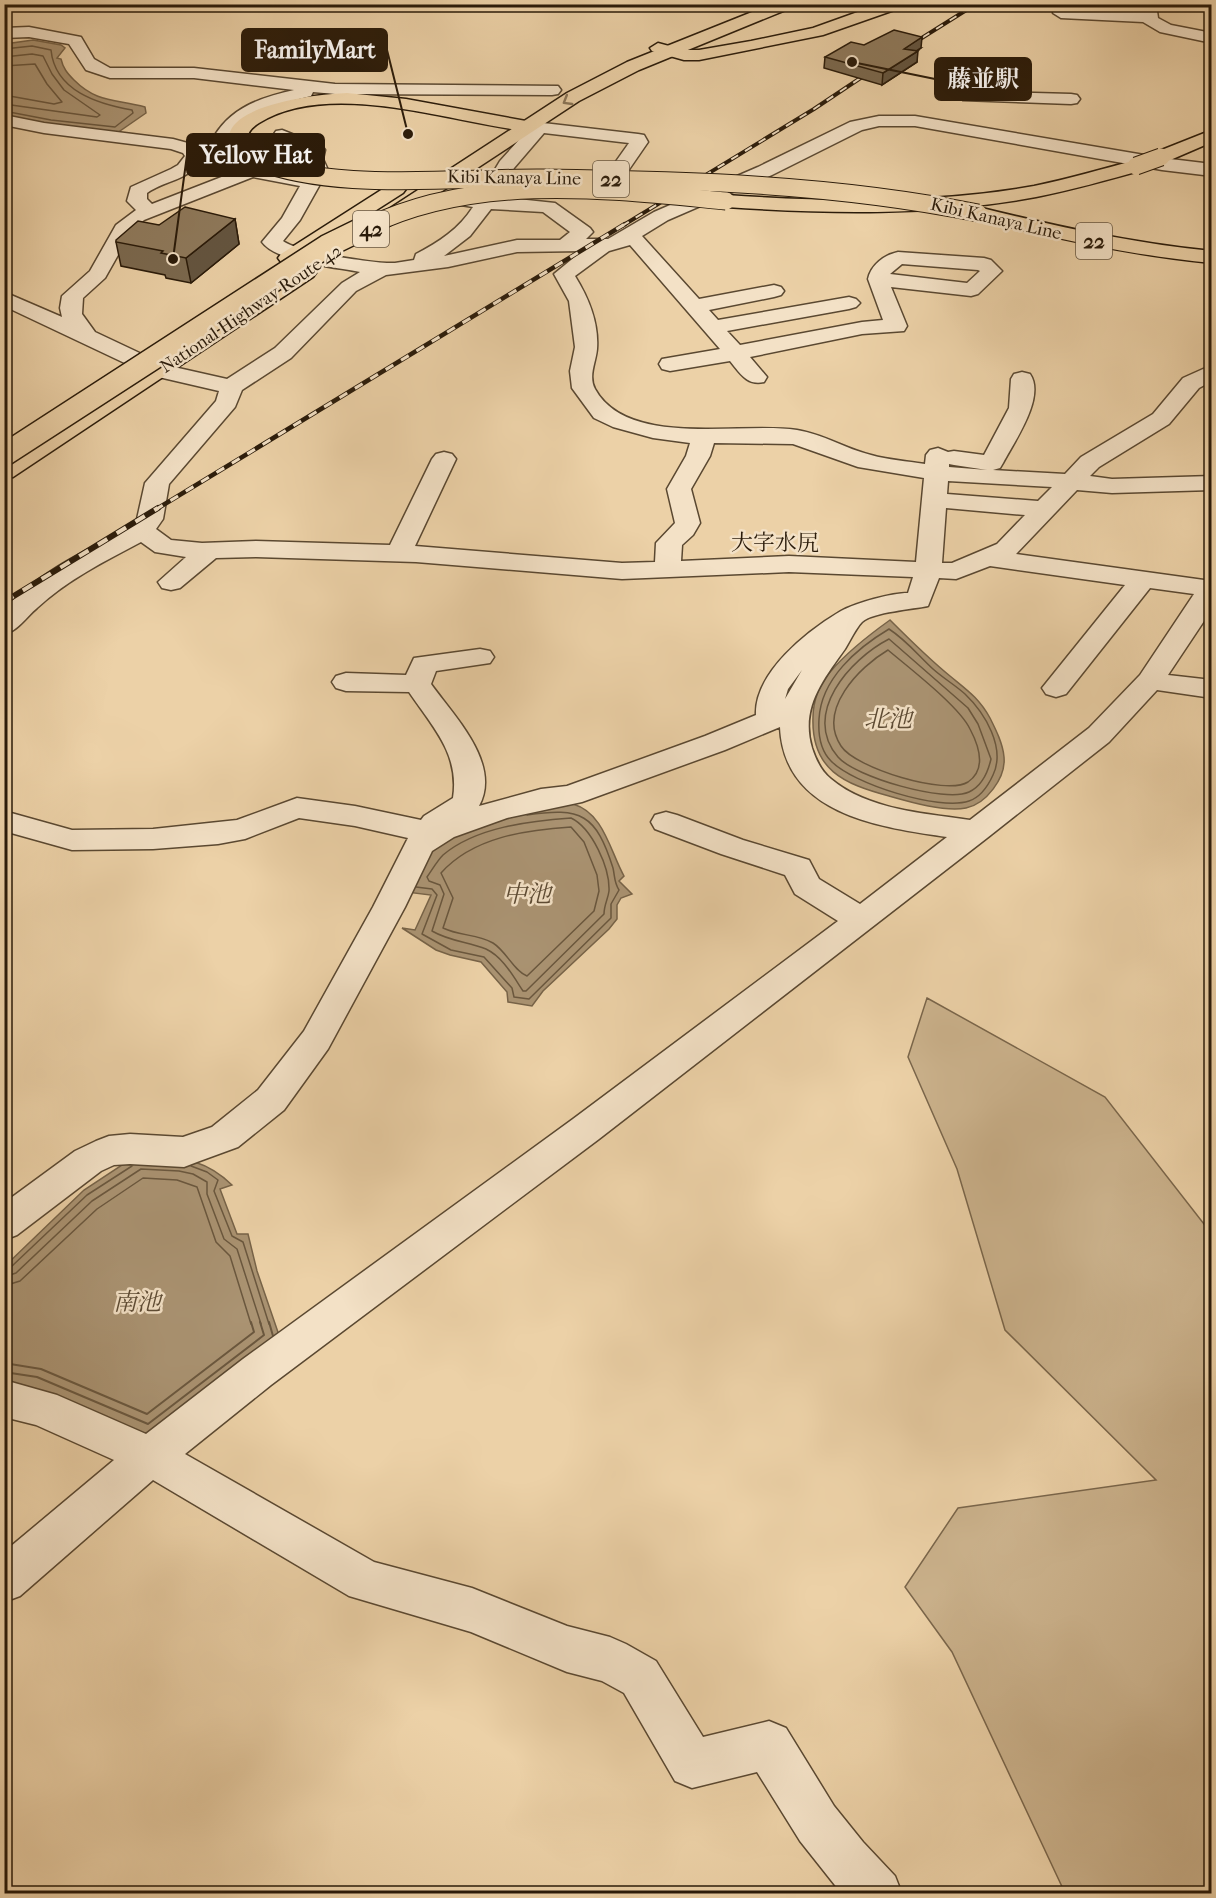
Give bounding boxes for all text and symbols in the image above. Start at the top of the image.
callout: FamilyMart [242,29,387,71]
text: FamilyMart [253,36,376,64]
callout: 藤並駅 [935,58,1031,100]
text: 藤並駅 [947,65,1019,93]
one-way arrow [563,93,573,105]
callout: Yellow Hat [187,134,324,176]
text: Yellow Hat [198,141,313,169]
road number: 22 [593,161,629,197]
street label: Kibi Kanaya Line [447,166,581,190]
street label: Kibi Kanaya Line [928,194,1064,244]
road number: 42 [353,211,389,247]
road number: 22 [1076,223,1112,259]
street label: National Highway Route 42 [156,240,346,378]
district label: 大字水尻 [731,530,819,556]
water label: 北池 [864,705,915,733]
water label: 中池 [503,880,554,908]
water label: 南池 [113,1288,164,1316]

